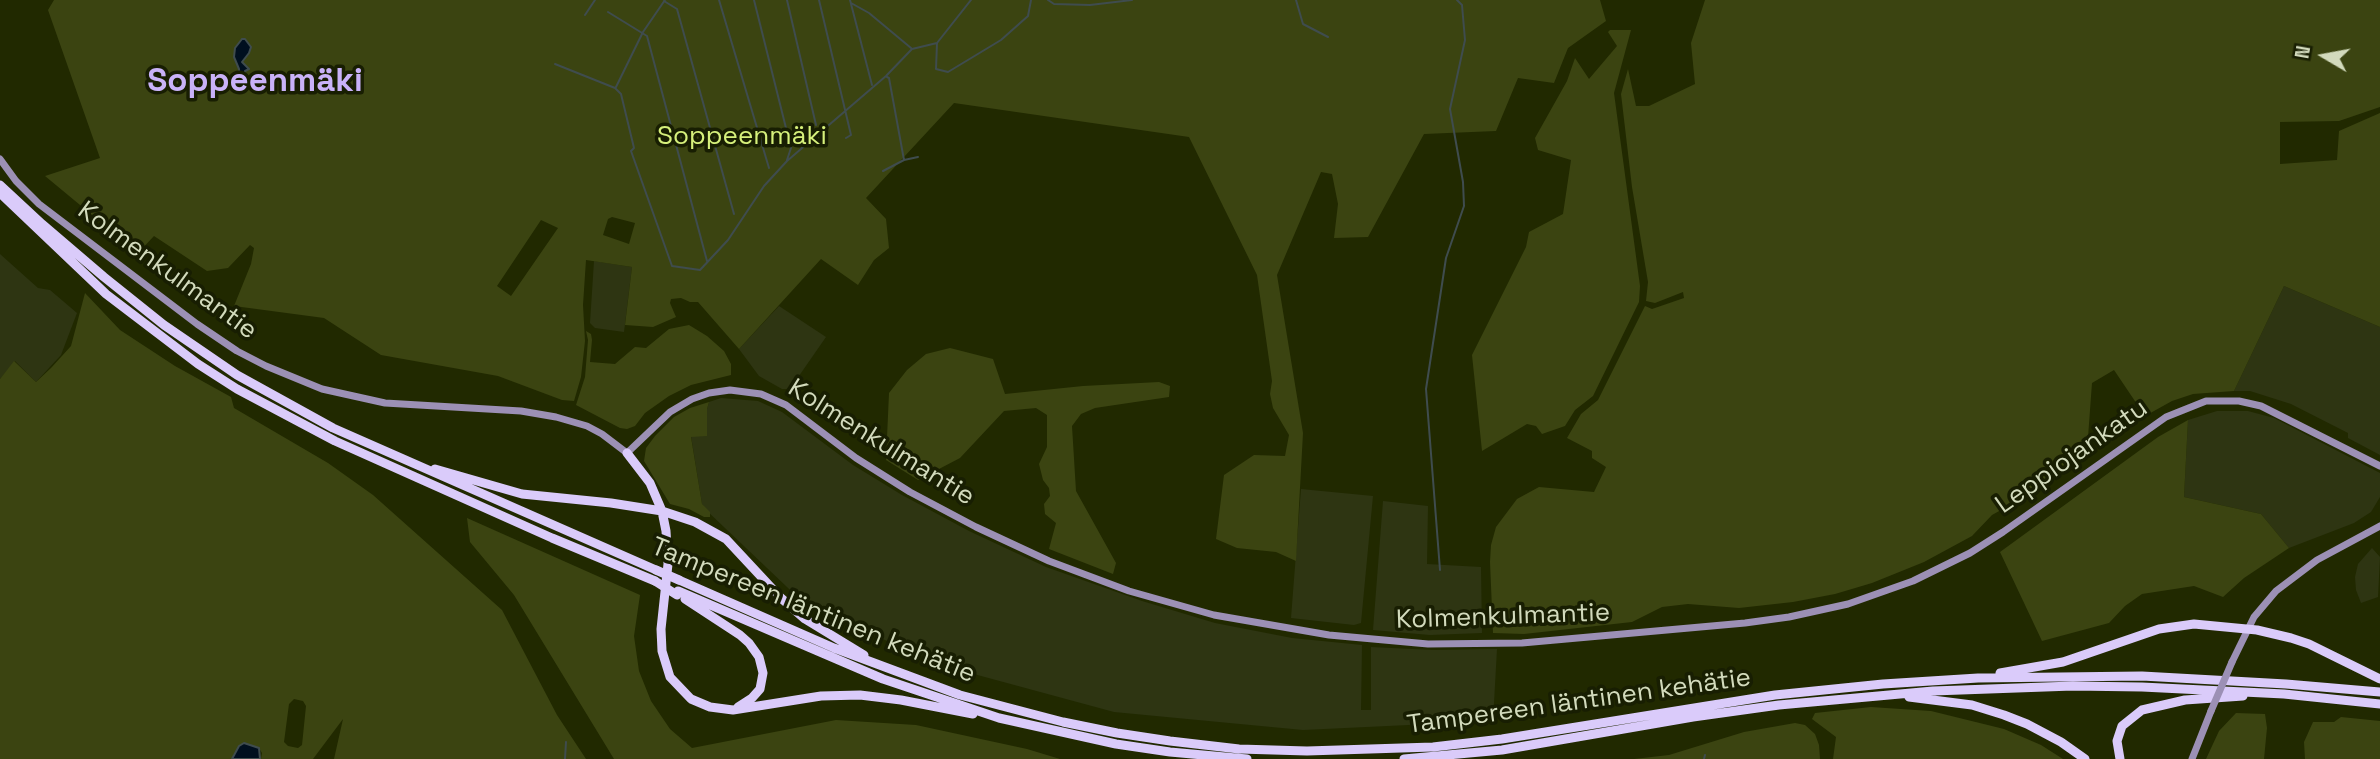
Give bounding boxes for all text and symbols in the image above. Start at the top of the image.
north arrow [2289,21,2359,91]
text: N [2289,44,2316,61]
district label: Soppeenmäki [147,62,363,102]
park label: Soppeenmäki [657,121,827,153]
street label: Kolmenkulmantie [71,195,263,347]
street label: Kolmenkulmantie [782,373,980,513]
street label: Leppiojankatu [1990,393,2154,521]
street label: Tampereen läntinen kehätie [646,532,980,690]
street label: Kolmenkulmantie [1395,598,1611,636]
street label: Tampereen läntinen kehätie [1405,662,1753,742]

